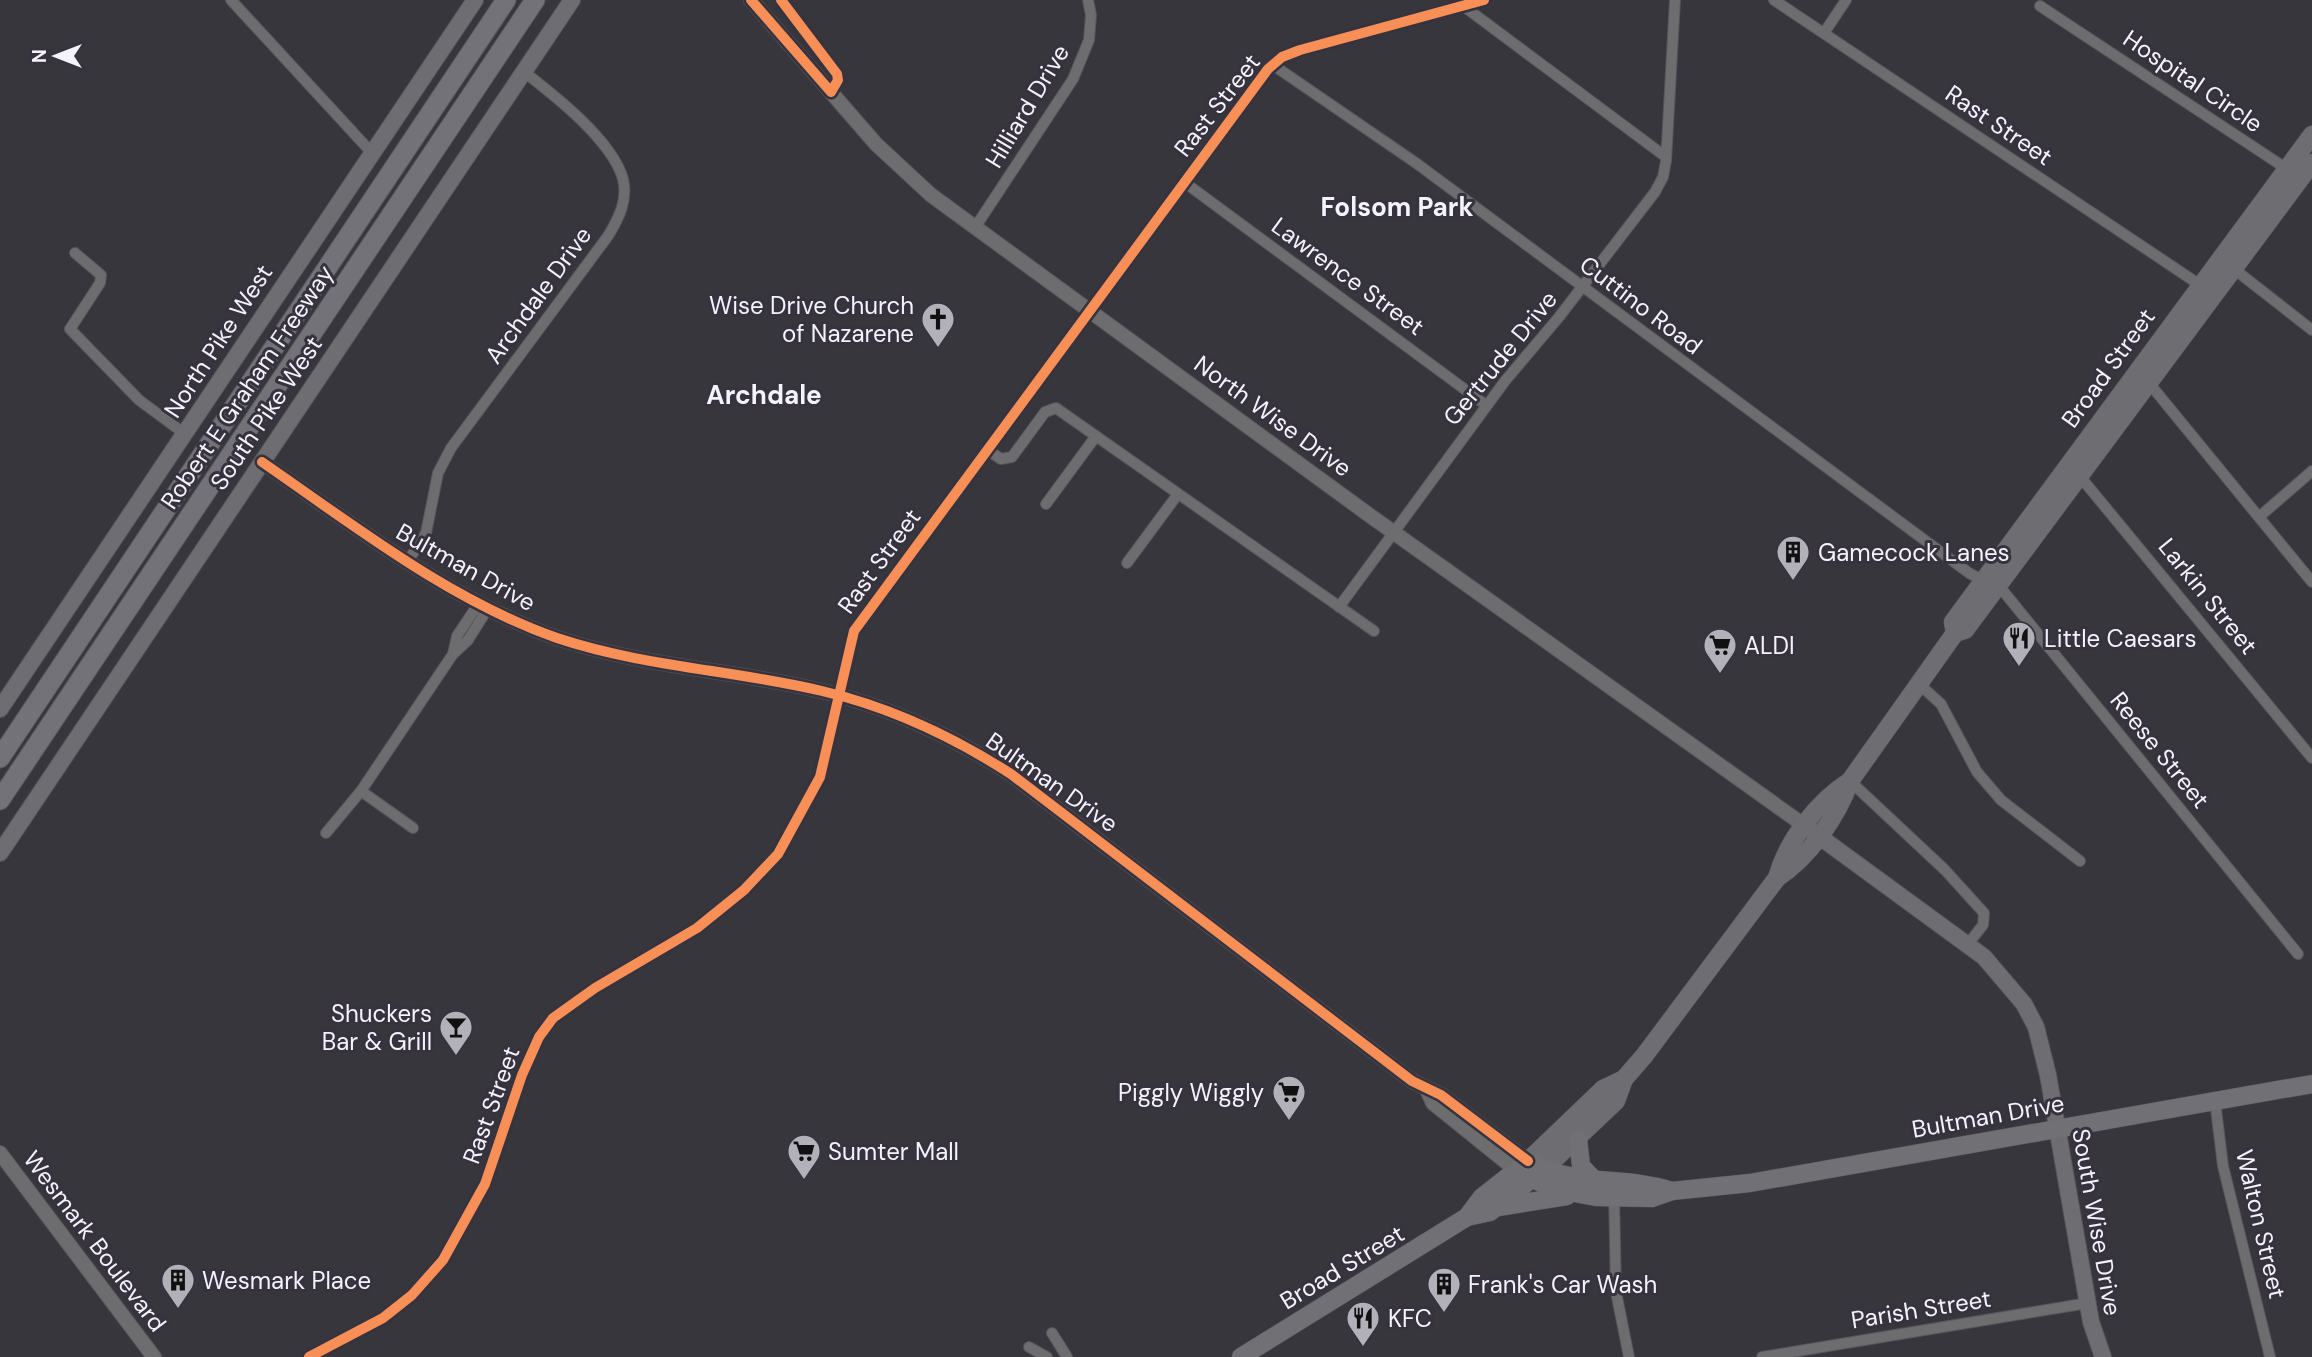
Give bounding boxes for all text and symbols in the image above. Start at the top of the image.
north arrow [21,21,91,91]
street label: Hospital Circle [2117,23,2269,139]
street label: Hilliard Drive [978,39,1076,173]
street label: Rast Street [1167,47,1267,163]
text: N [27,49,52,63]
street label: Rast Street [1940,78,2058,172]
district label: Folsom Park [1321,190,1473,224]
street label: Lawrence Street [1266,210,1430,342]
street label: Archdale Drive [478,220,598,370]
street label: Cuttino Road [1573,249,1709,361]
street label: North Pike West [157,258,279,424]
street label: Robert E Graham Freeway [154,259,340,515]
street label: Gertrude Drive [1436,284,1564,432]
place label: Wise Drive Church of Nazarene [709,290,914,349]
church icon: Wise Drive Church of Nazarene [919,300,957,349]
street label: Broad Street [2054,302,2162,434]
street label: South Pike West [203,330,329,496]
street label: North Wise Drive [1188,348,1358,484]
district label: Archdale [706,378,822,412]
street label: Rast Street [831,502,927,620]
street label: Bultman Drive [391,516,541,618]
street label: Larkin Street [2152,532,2264,660]
building icon: Gamecock Lanes [1774,533,1812,582]
place label: Gamecock Lanes [1818,537,2010,568]
restaurant icon: Little Caesars [2000,619,2038,668]
place label: Little Caesars [2044,623,2197,654]
supermarket icon: ALDI [1701,626,1739,675]
place label: ALDI [1744,630,1795,661]
street label: Reese Street [2104,685,2216,815]
street label: Bultman Drive [980,725,1124,839]
place label: Shuckers Bar & Grill [322,998,432,1057]
bar icon: Shuckers Bar & Grill [437,1008,475,1057]
street label: Rast Street [456,1042,526,1168]
supermarket icon: Piggly Wiggly [1270,1073,1308,1122]
place label: Piggly Wiggly [1118,1077,1264,1108]
street label: Bultman Drive [1909,1087,2067,1145]
street label: South Wise Drive [2065,1126,2129,1318]
supermarket icon: Sumter Mall [785,1132,823,1181]
place label: Sumter Mall [828,1136,959,1167]
street label: Wesmark Boulevard [17,1144,173,1338]
street label: Walton Street [2229,1146,2293,1302]
street label: Broad Street [1274,1218,1410,1316]
building icon: Wesmark Place [159,1261,197,1310]
place label: Wesmark Place [202,1265,371,1296]
building icon: Frank's Car Wash [1425,1265,1463,1314]
place label: Frank's Car Wash [1468,1269,1657,1300]
street label: Parish Street [1849,1283,1993,1335]
restaurant icon: KFC [1344,1299,1382,1348]
place label: KFC [1388,1303,1432,1334]

